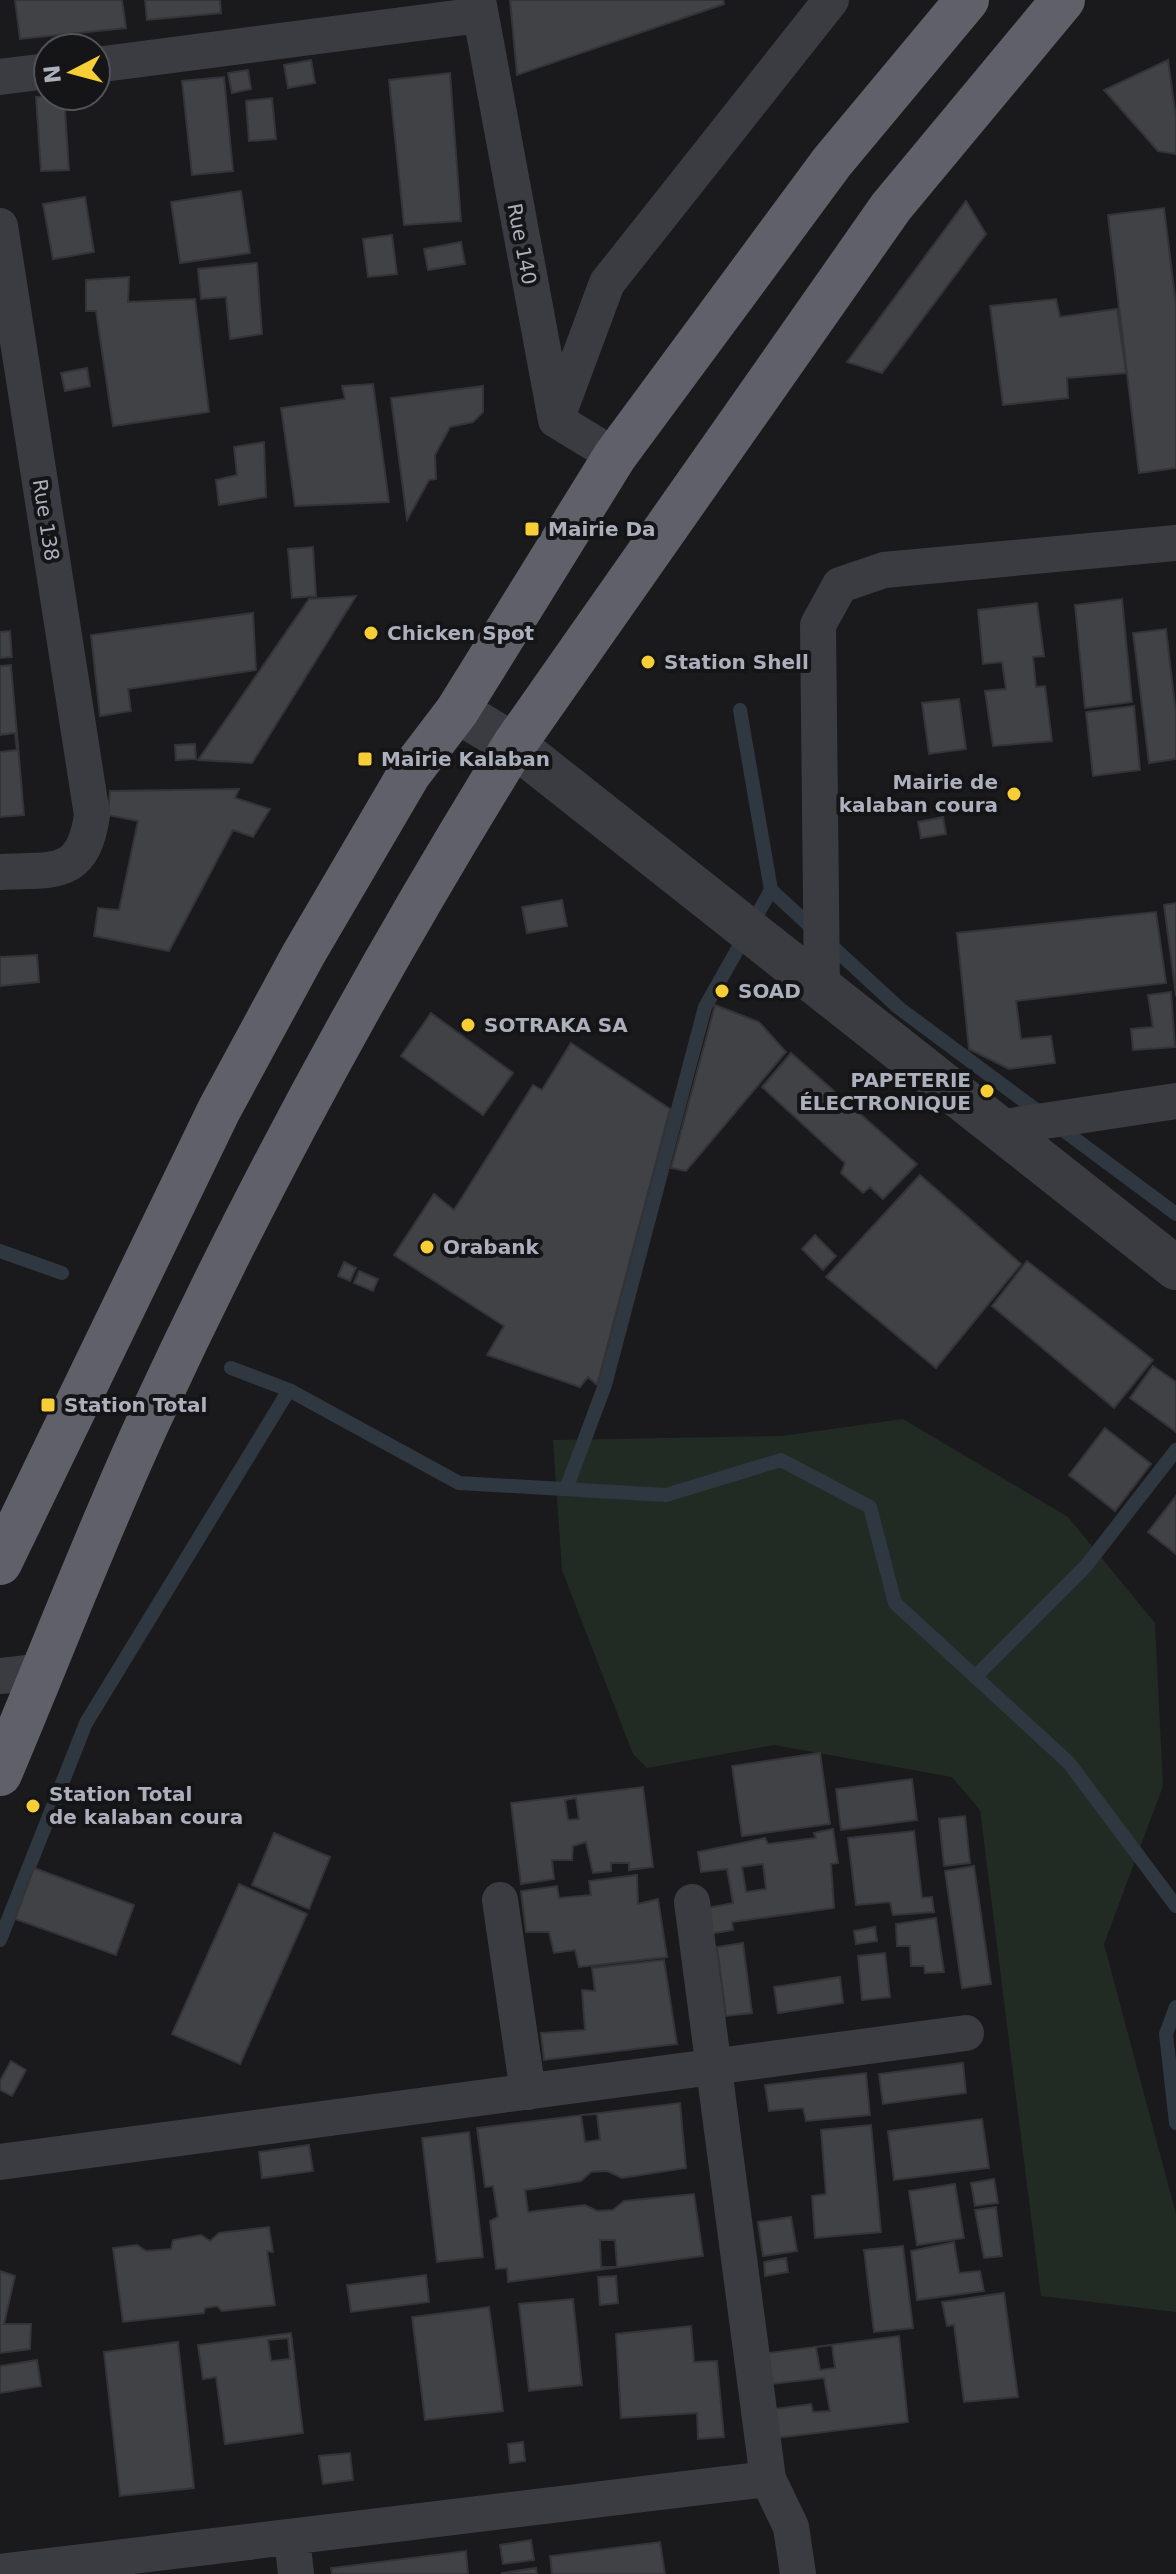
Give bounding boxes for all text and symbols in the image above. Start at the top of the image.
north arrow [32,32,112,112]
text: N [39,64,66,85]
street label: Rue 140 [502,201,542,287]
street label: Rue 138 [28,477,64,563]
place label: Mairie Da [548,517,656,541]
marker: Mairie Da [523,520,541,538]
place label: Chicken Spot [387,621,535,645]
marker: Chicken Spot [362,624,380,642]
place label: Station Shell [664,650,809,674]
marker: Station Shell [639,653,657,671]
place label: Mairie Kalaban [381,747,550,771]
marker: Mairie Kalaban [356,750,374,768]
place label: Mairie de kalaban coura [839,770,998,817]
marker: Mairie de kalaban coura [1005,785,1023,803]
place label: SOAD [738,979,801,1003]
marker: SOAD [713,982,731,1000]
place label: SOTRAKA SA [484,1013,628,1037]
marker: SOTRAKA SA [459,1016,477,1034]
place label: PAPETERIE ÉLECTRONIQUE [799,1068,971,1115]
marker: PAPETERIE ÉLECTRONIQUE [978,1082,996,1100]
place label: Orabank [443,1235,539,1259]
marker: Orabank [418,1238,436,1256]
place label: Station Total [64,1393,207,1417]
marker: Station Total [39,1396,57,1414]
place label: Station Total de kalaban coura [49,1782,243,1829]
marker: Station Total de kalaban coura [24,1797,42,1815]

